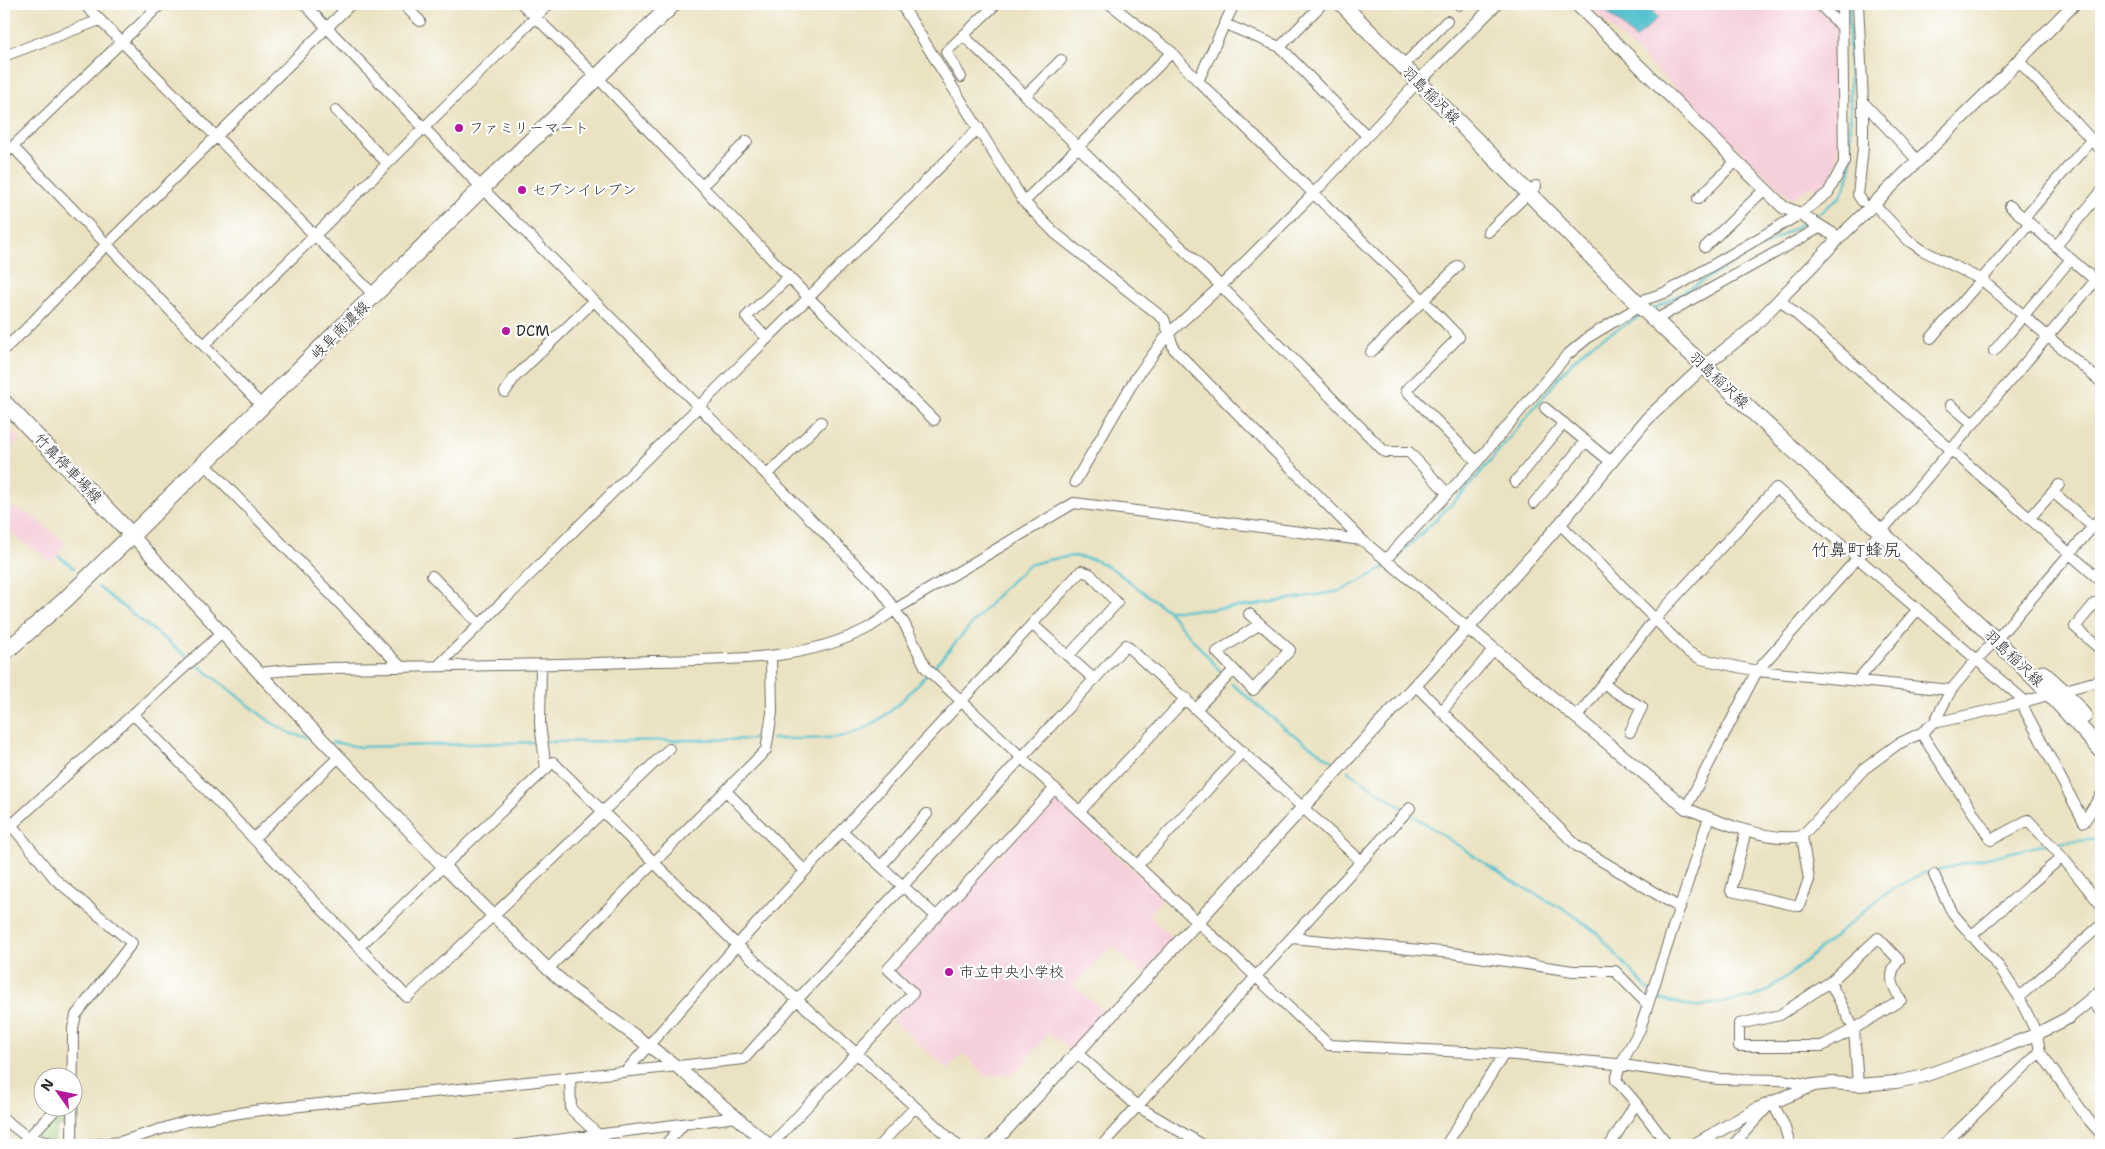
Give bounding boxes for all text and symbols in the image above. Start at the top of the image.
street label: 羽島稲沢線 [1397,61,1465,129]
place label: ファミリーマート [469,118,589,138]
marker: ファミリーマート [453,122,465,134]
place label: セブンイレブン [532,180,637,200]
marker: セブンイレブン [516,184,528,196]
street label: 岐阜南濃線 [306,296,374,364]
place label: DCM [516,321,550,341]
marker: DCM [500,325,512,337]
street label: 羽島稲沢線 [1685,347,1753,413]
street label: 竹鼻停車場線 [30,429,106,507]
district label: 竹鼻町蜂尻 [1811,538,1901,562]
street label: 羽島稲沢線 [1980,625,2048,691]
place label: 市立中央小学校 [959,962,1064,982]
marker: 市立中央小学校 [943,966,955,978]
north arrow [32,1066,82,1116]
text: N [37,1075,58,1094]

